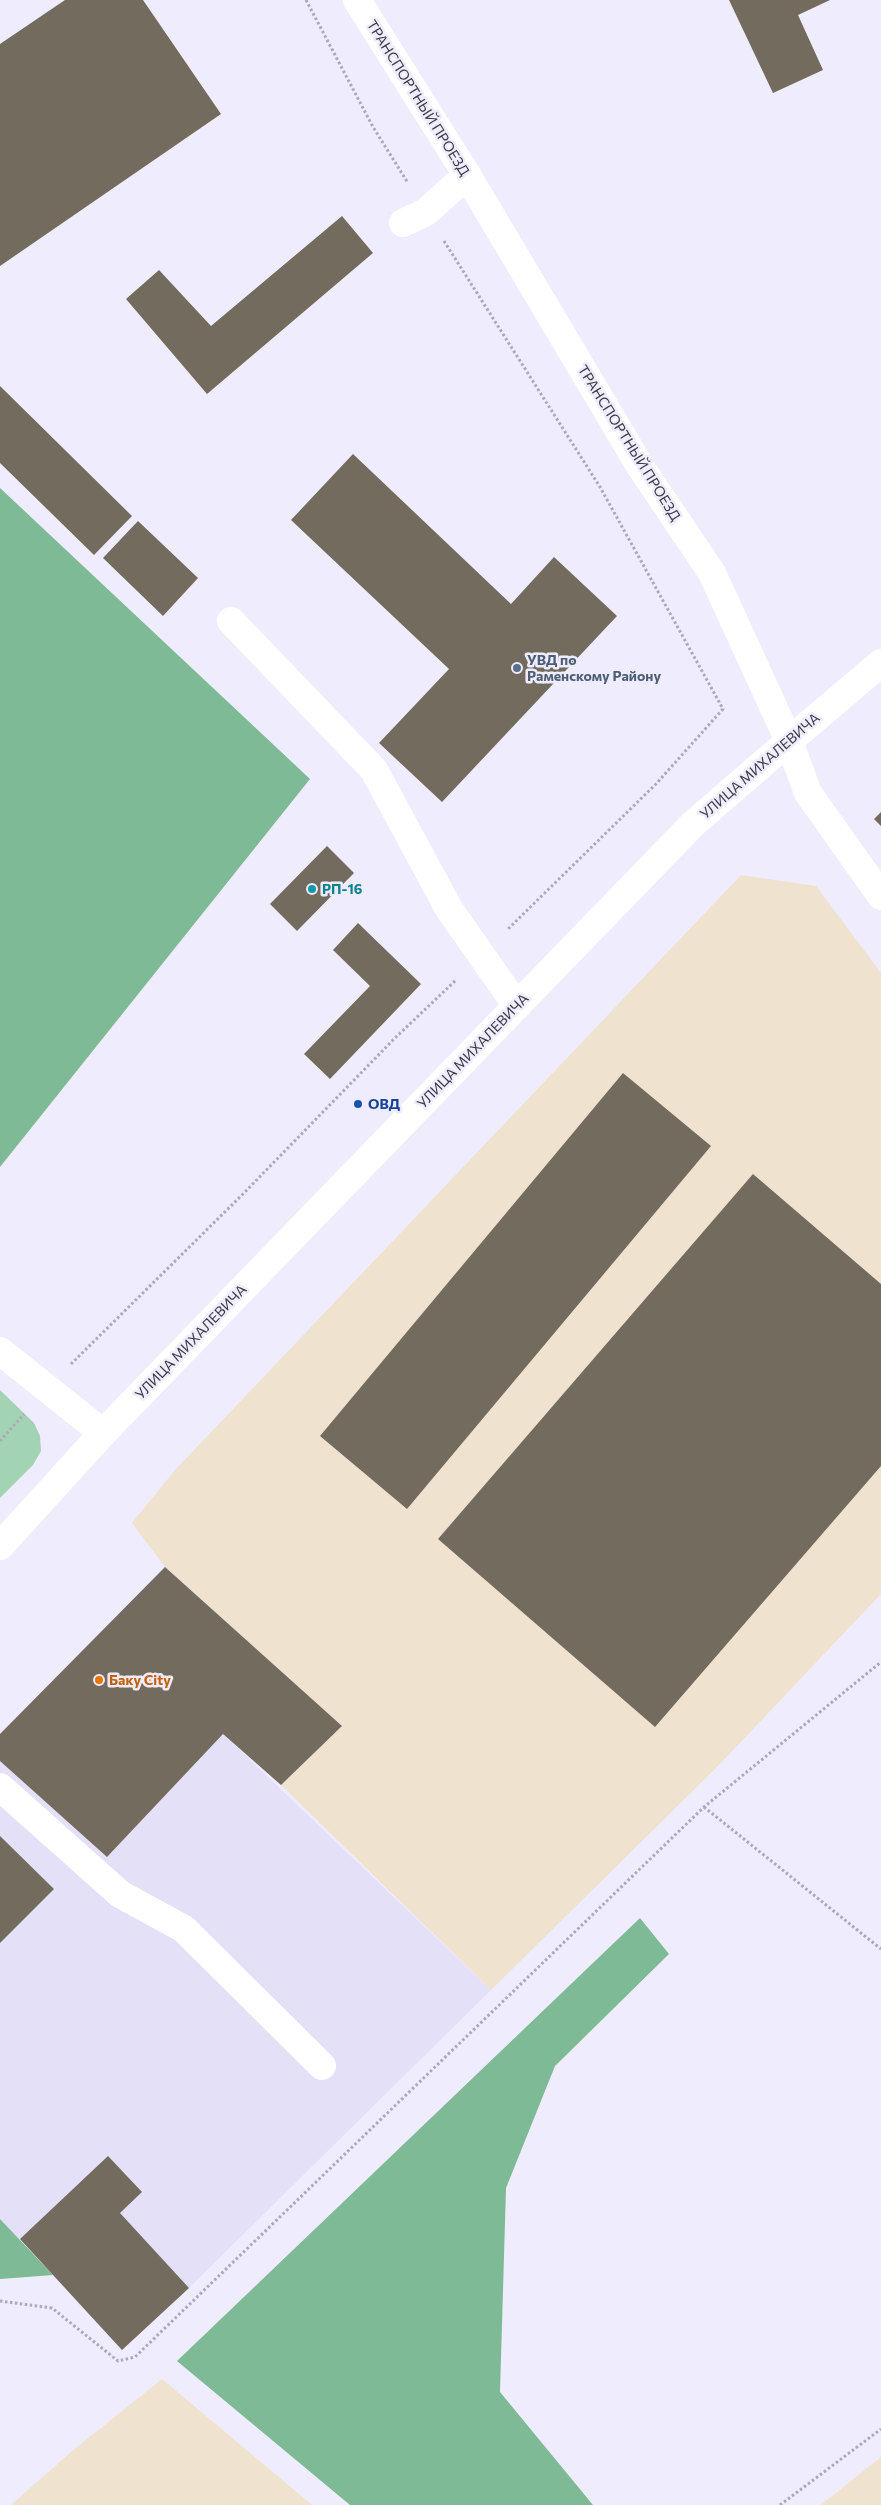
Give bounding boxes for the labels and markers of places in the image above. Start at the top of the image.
place label: УВД по Раменскому Району [527,652,661,684]
marker: УВД по Раменскому Району [511,662,523,674]
place label: РП-16 [322,881,362,897]
marker: РП-16 [306,883,318,895]
place label: ОВД [368,1096,400,1112]
marker: ОВД [352,1098,364,1110]
place label: Баку City [109,1672,171,1688]
marker: Баку City [93,1674,105,1686]

